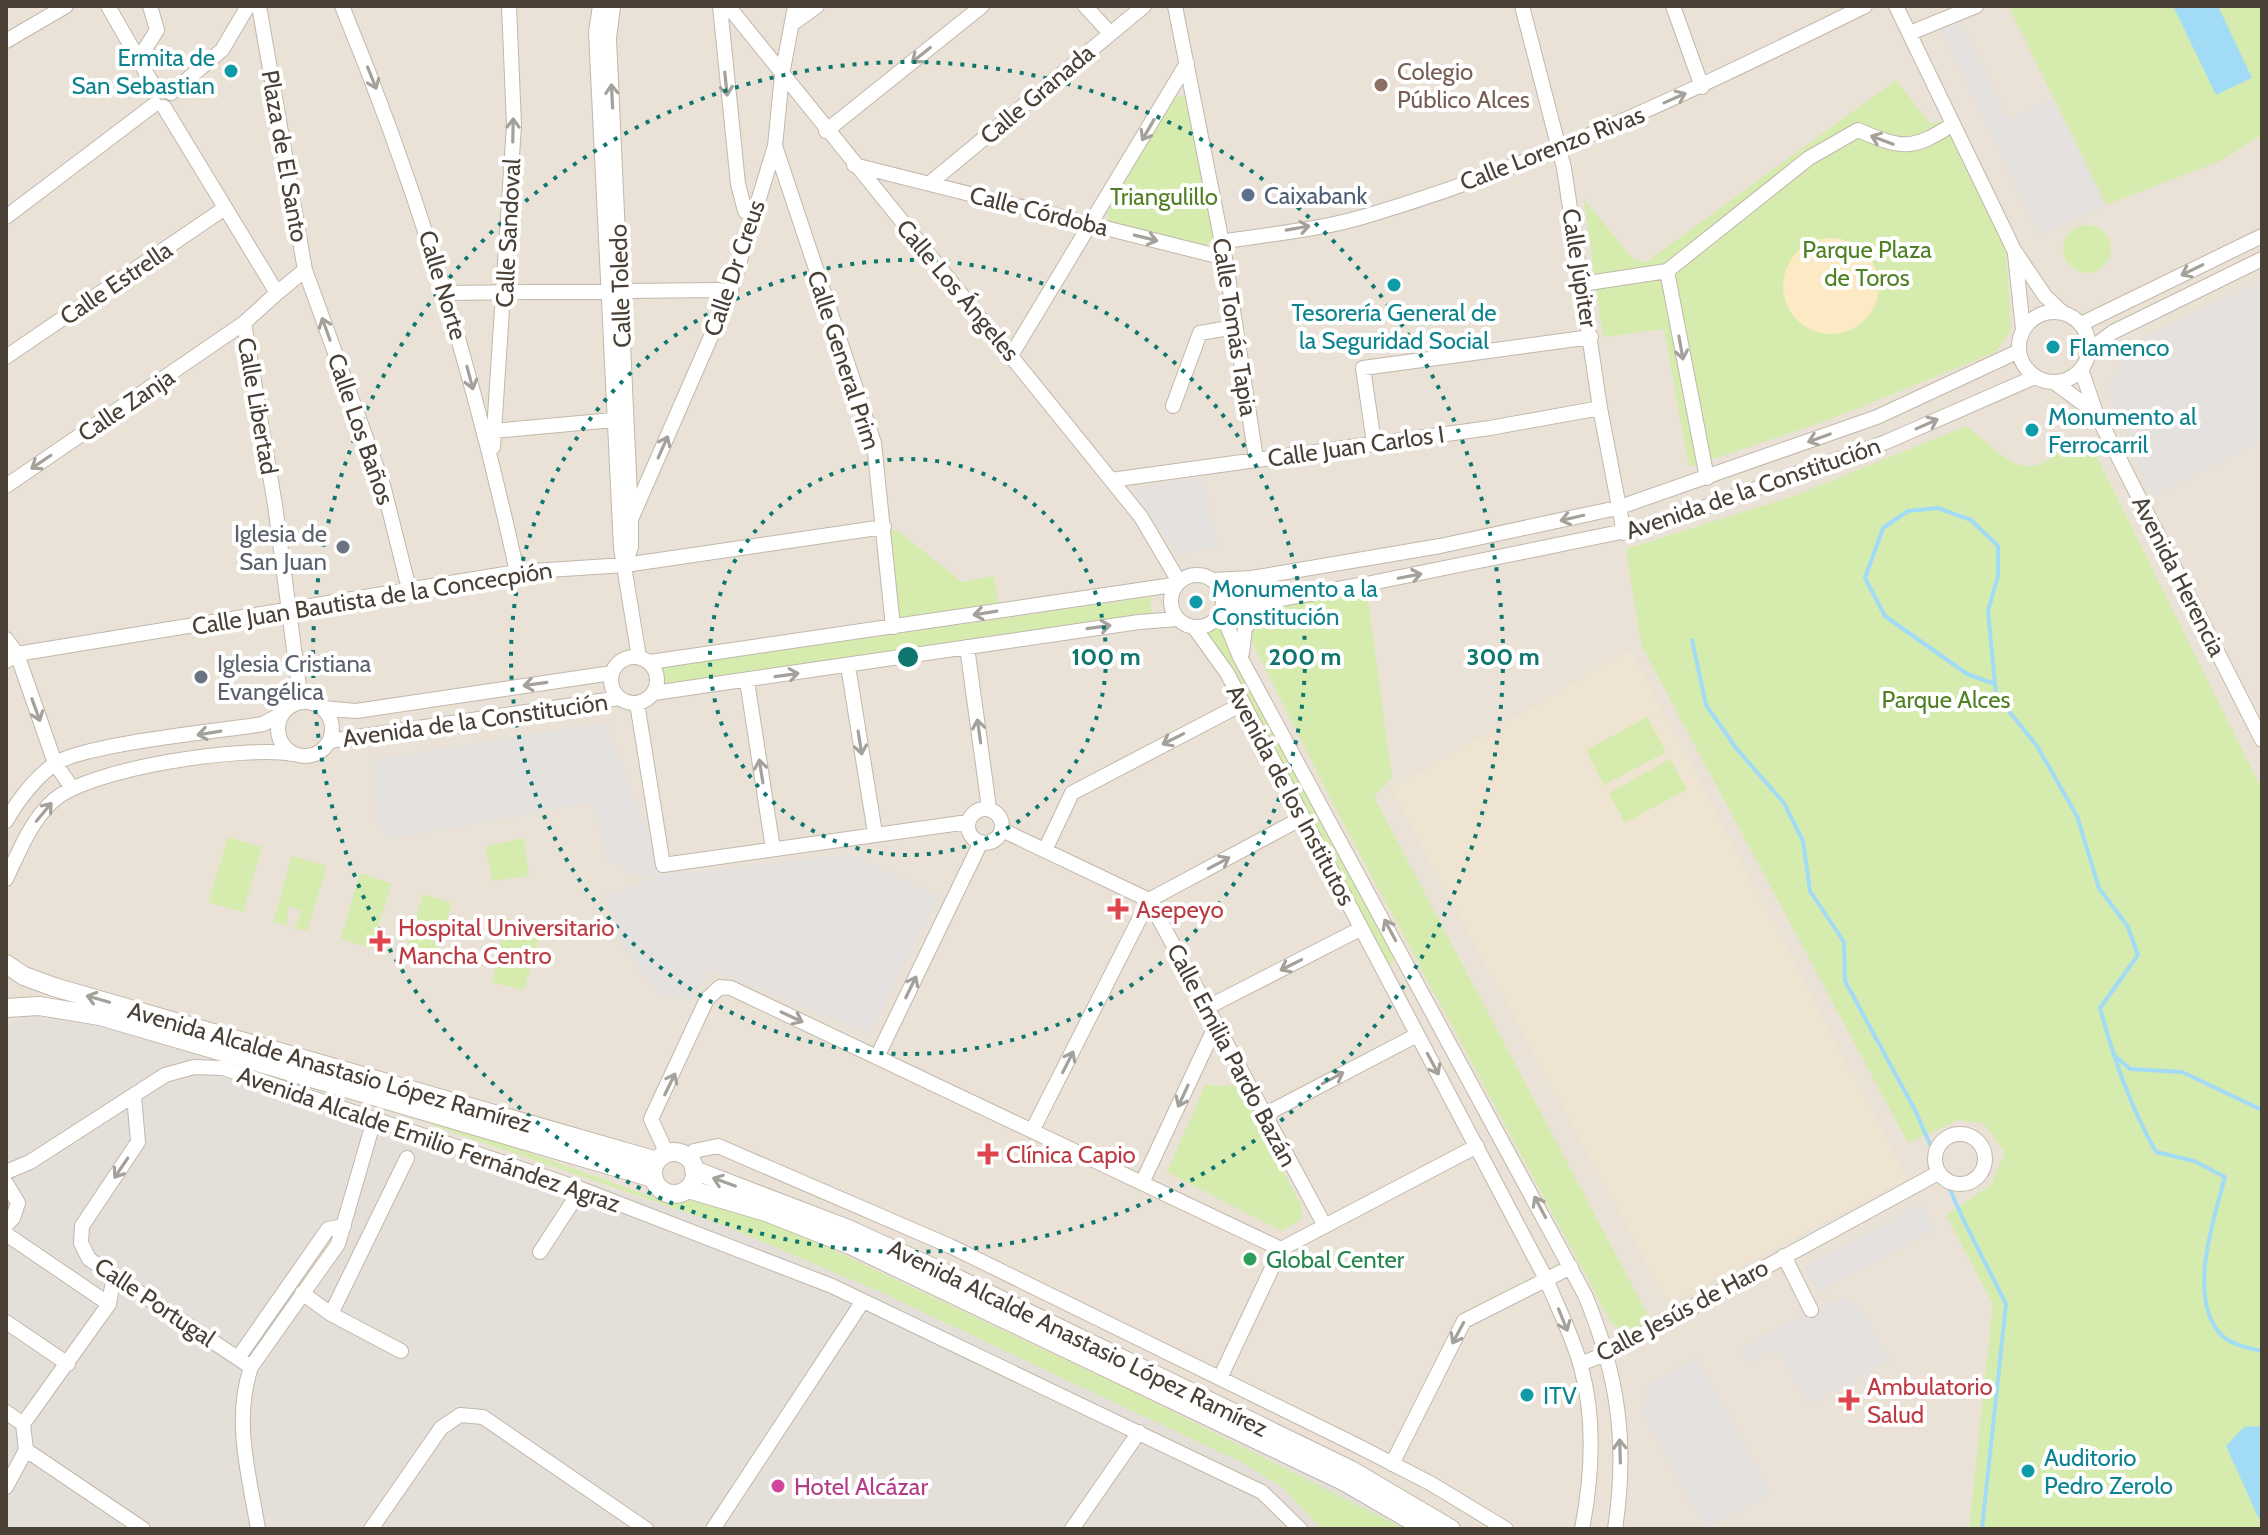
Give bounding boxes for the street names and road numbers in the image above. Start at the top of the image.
street label: Calle Granada [974,38,1100,150]
street label: Plaza de El Santo [256,68,314,244]
street label: Calle Lorenzo Rivas [1456,99,1648,197]
street label: Calle Sandoval [490,157,526,308]
street label: Calle Córdoba [967,180,1112,242]
street label: Calle Dr Creus [697,196,771,340]
street label: Calle Júpiter [1556,206,1604,330]
street label: Calle Los Ángeles [890,213,1026,367]
street label: Calle Toledo [603,224,637,348]
street label: Calle Norte [413,227,473,343]
street label: Calle Estrella [54,235,178,331]
street label: Calle Tomás Tapia [1207,236,1263,419]
street label: Calle General Prim [801,267,887,453]
street label: Calle Libertad [232,335,284,477]
street label: Calle Los Baños [322,350,400,508]
street label: Calle Zanja [72,362,180,448]
street label: Calle Juan Carlos I [1266,419,1446,473]
street label: Avenida de la Constitución [1622,431,1884,545]
street label: Avenida Herencia [2126,491,2232,661]
street label: Calle Juan Bautista de la Concecpión [190,555,554,641]
street label: Avenida de los Institutos [1220,680,1362,910]
street label: Avenida de la Constitución [340,687,610,753]
street label: Calle Emilia Pardo Bazán [1161,939,1303,1171]
street label: Avenida Alcalde Anastasio López Ramírez [125,995,535,1139]
street label: Avenida Alcalde Emilio Fernández Agraz [234,1060,624,1218]
street label: Avenida Alcalde Anastasio López Ramírez [883,1233,1273,1443]
street label: Calle Portugal [89,1251,221,1353]
street label: Calle Jesús de Haro [1591,1252,1773,1368]

